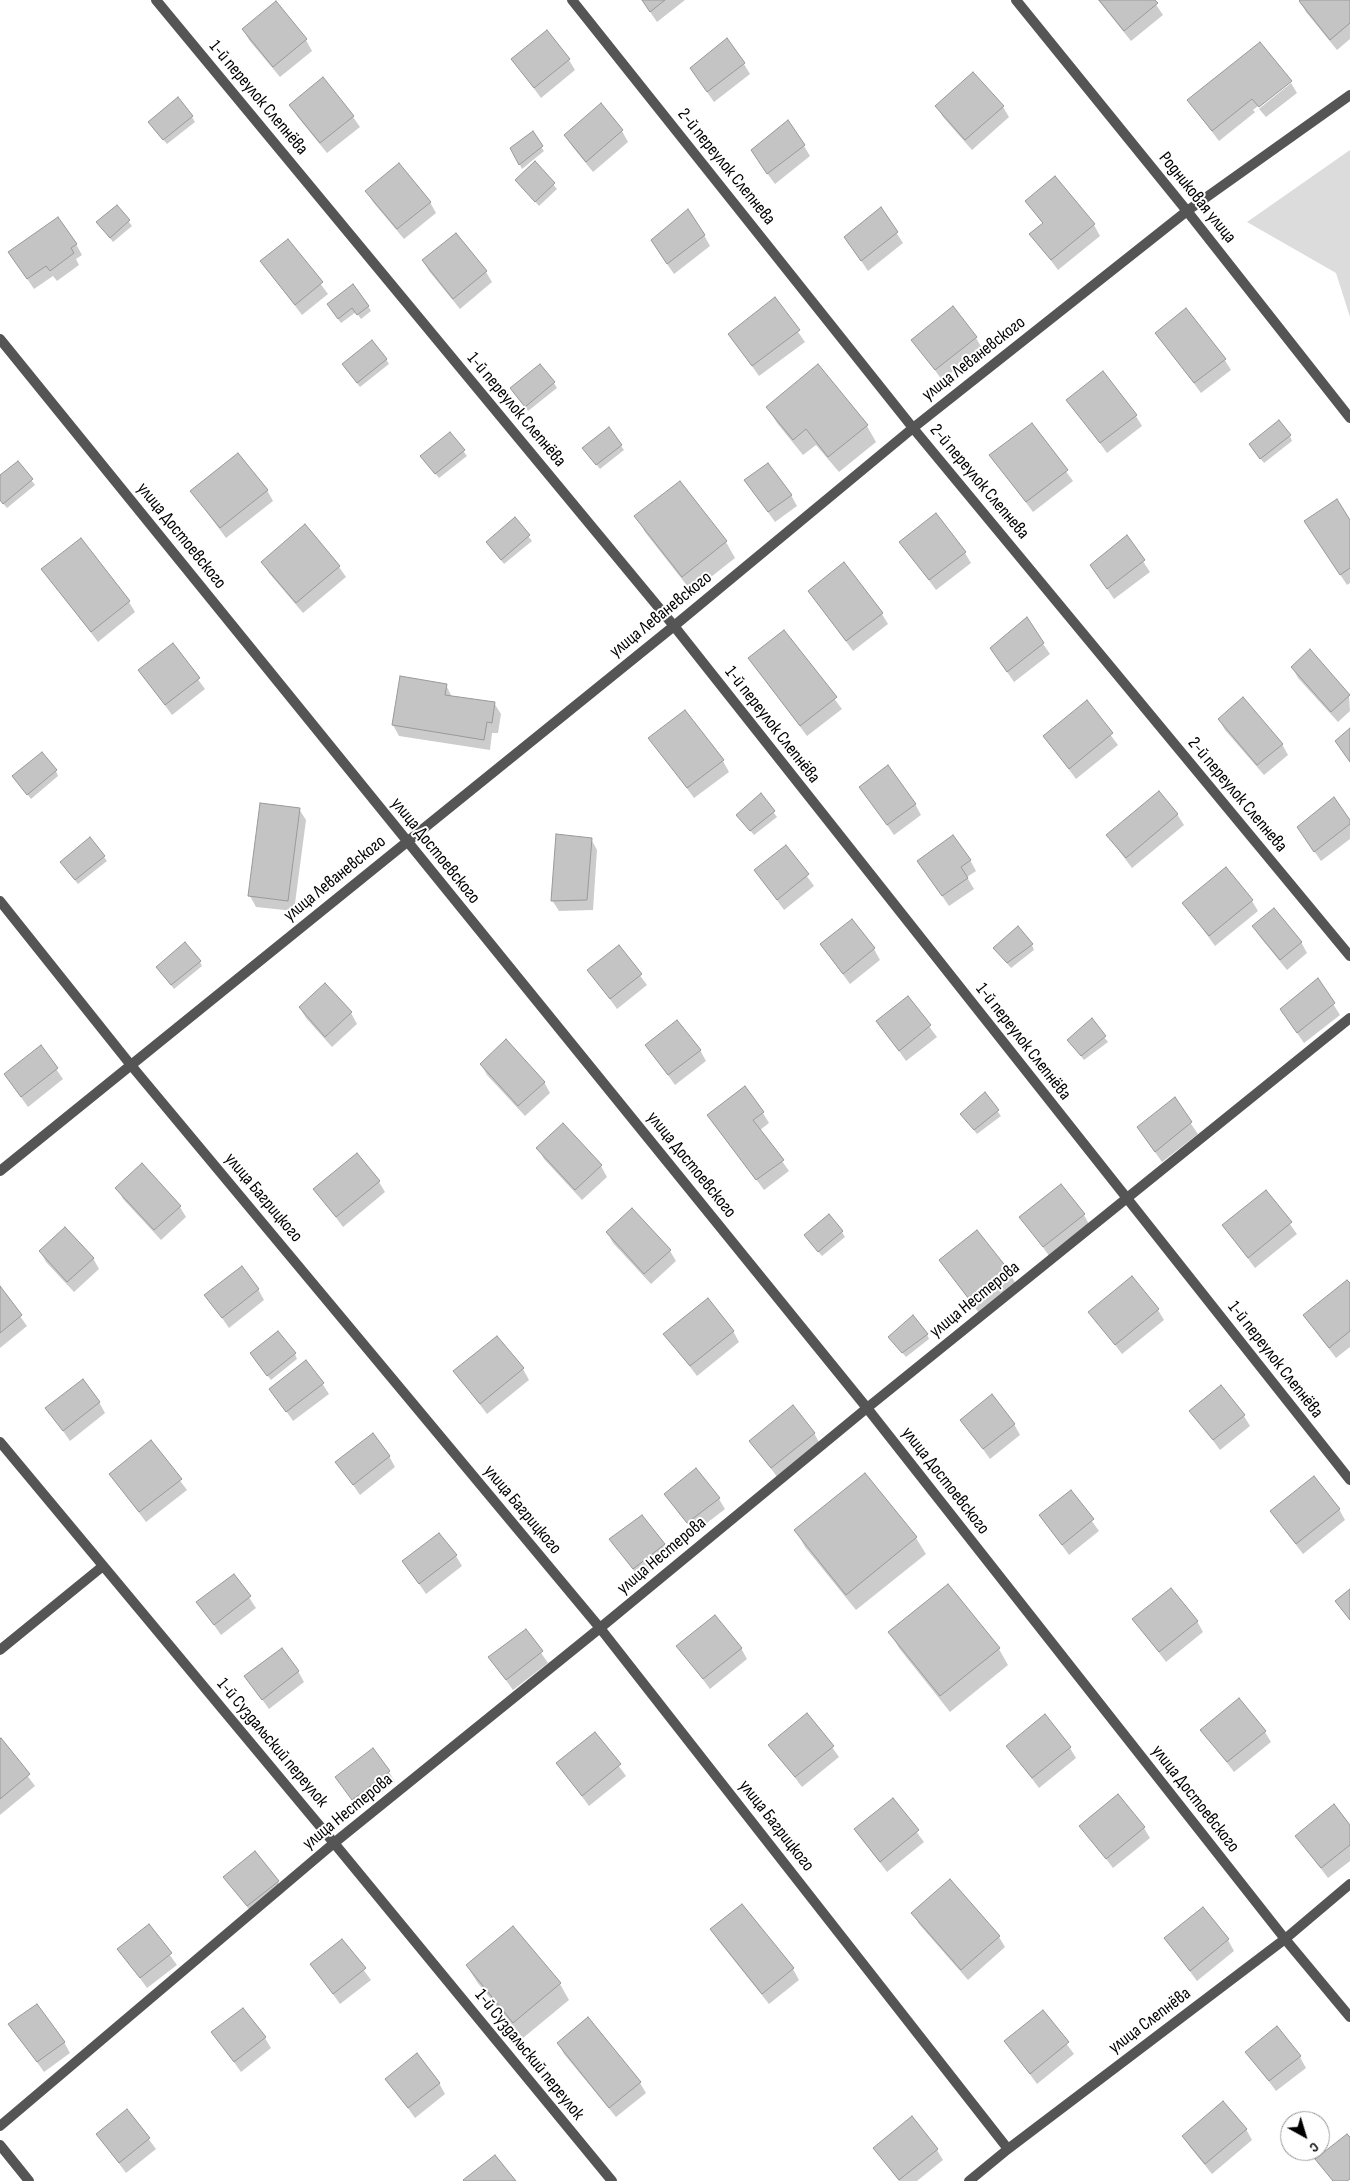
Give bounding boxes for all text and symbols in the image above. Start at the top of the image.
street label: 1-й переулок Слепнёва [204,36,312,160]
street label: 2-й переулок Слепнева [672,104,780,230]
street label: Родниковая улица [1154,148,1240,248]
street label: улица Леваневского [918,312,1030,406]
street label: 1-й переулок Слепнёва [462,348,570,472]
street label: 2-й переулок Слепнева [925,420,1033,544]
street label: улица Достоевского [132,479,230,593]
street label: улица Леваневского [606,567,716,663]
street label: 1-й переулок Слепнёва [720,662,824,788]
street label: 2-й переулок Слепнева [1183,733,1291,857]
street label: улица Достоевского [386,794,484,908]
street label: улица Леваневского [280,831,390,927]
street label: 1-й переулок Слепнёва [971,979,1075,1105]
street label: улица Достоевского [642,1108,740,1222]
street label: улица Багрицкого [219,1149,307,1247]
street label: улица Нестерова [926,1257,1024,1343]
street label: 1-й переулок Слепнёва [1223,1297,1327,1423]
street label: улица Достоевского [896,1423,994,1539]
street label: улица Багрицкого [478,1461,566,1559]
street label: улица Нестерова [613,1513,711,1599]
street label: 1-й Суздальский переулок [212,1674,332,1812]
street label: улица Достоевского [1146,1741,1244,1857]
street label: улица Нестерова [299,1769,397,1855]
street label: улица Багрицкого [734,1776,818,1876]
street label: улица Слепнёва [1105,1983,1195,2059]
street label: 1-й Суздальский переулок [470,1985,588,2125]
north arrow [1280,2111,1330,2161]
text: С [1306,2138,1322,2156]

